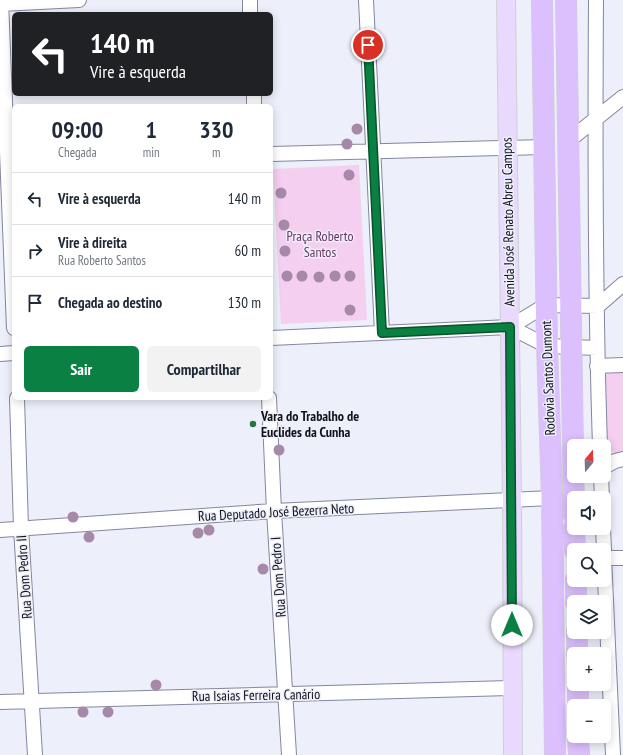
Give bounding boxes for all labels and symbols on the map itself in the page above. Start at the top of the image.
pin [351,28,385,62]
street label: Avenida José Renato Abreu Campos [498,137,518,307]
park label: Praça Roberto Santos [287,227,353,261]
street label: Rodovia Santos Dumont [537,320,559,436]
place label: Vara do Trabalho de Euclides da Cunha [260,407,359,441]
marker: Vara do Trabalho de Euclides da Cunha [248,419,258,429]
north arrow [567,439,611,483]
street label: Rua Deputado José Bezerra Neto [197,499,355,525]
street label: Rua Dom Pedro II [12,534,36,620]
street label: Rua Dom Pedro I [266,536,290,618]
position arrow [491,604,533,646]
street label: Rua Isaias Ferreira Canário [192,685,320,705]

